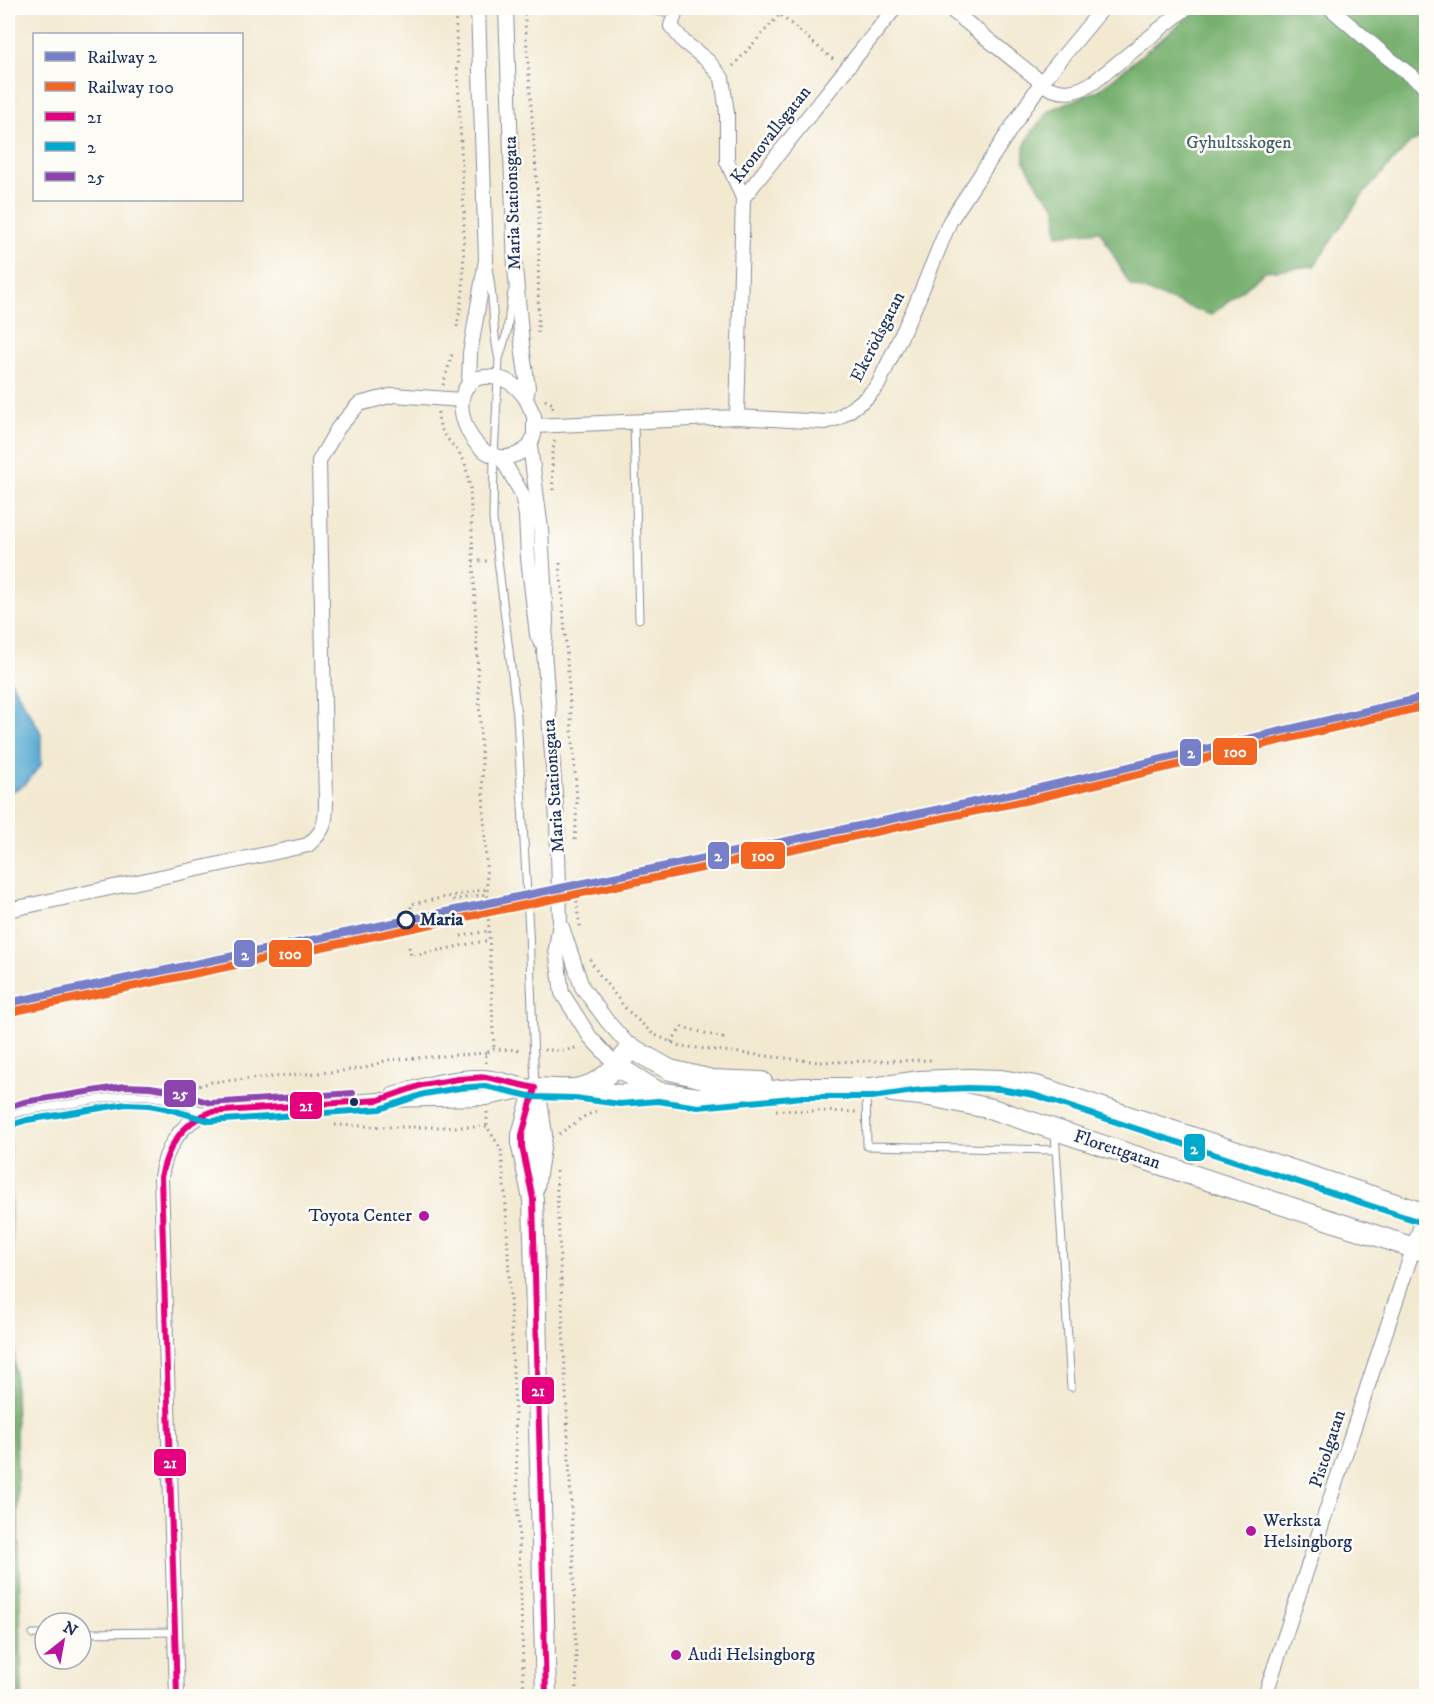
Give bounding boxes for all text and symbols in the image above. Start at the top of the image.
legend [33,33,243,201]
text: Railway 2 [87,47,157,69]
text: Railway 100 [87,77,174,99]
street label: Kronovallsgatan [726,81,816,188]
text: 21 [87,107,102,129]
park label: Gyhultsskogen [1186,132,1292,154]
street label: Maria Stationsgata [500,135,526,270]
text: 2 [87,137,96,159]
text: 25 [87,167,105,189]
street label: Ekerödsgatan [846,288,910,386]
street label: Maria Stationsgata [538,718,570,854]
line badge: 100 [1212,737,1258,766]
line badge: 2 [1179,738,1202,767]
text: 100 [1223,742,1247,762]
text: 2 [1187,743,1196,763]
line badge: 2 [707,841,730,870]
line badge: 100 [740,841,786,870]
text: 2 [714,846,723,866]
text: 100 [751,846,775,866]
place label: Maria [420,909,463,931]
marker: Maria [397,911,415,929]
line badge: 2 [233,939,256,968]
line badge: 100 [268,939,313,968]
text: 100 [278,944,302,964]
text: 2 [241,945,250,965]
line badge: 25 [163,1079,197,1108]
text: 25 [172,1084,188,1104]
line badge: 21 [289,1091,323,1120]
text: 21 [299,1096,313,1116]
unlabelled marker [348,1096,360,1108]
street label: Florettgatan [1071,1126,1164,1175]
line badge: 2 [1183,1133,1206,1162]
text: 2 [1190,1139,1199,1159]
place label: Toyota Center [308,1205,412,1227]
marker: Toyota Center [417,1209,431,1223]
line badge: 21 [521,1376,555,1405]
text: 21 [531,1381,545,1401]
street label: Pistolgatan [1305,1407,1351,1491]
line badge: 21 [153,1448,187,1477]
text: 21 [163,1453,177,1473]
place label: Werksta Helsingborg [1262,1510,1352,1553]
marker: Werksta Helsingborg [1244,1524,1258,1538]
north arrow [33,1611,93,1671]
text: N [59,1617,81,1641]
place label: Audi Helsingborg [688,1644,815,1666]
marker: Audi Helsingborg [669,1648,683,1662]

